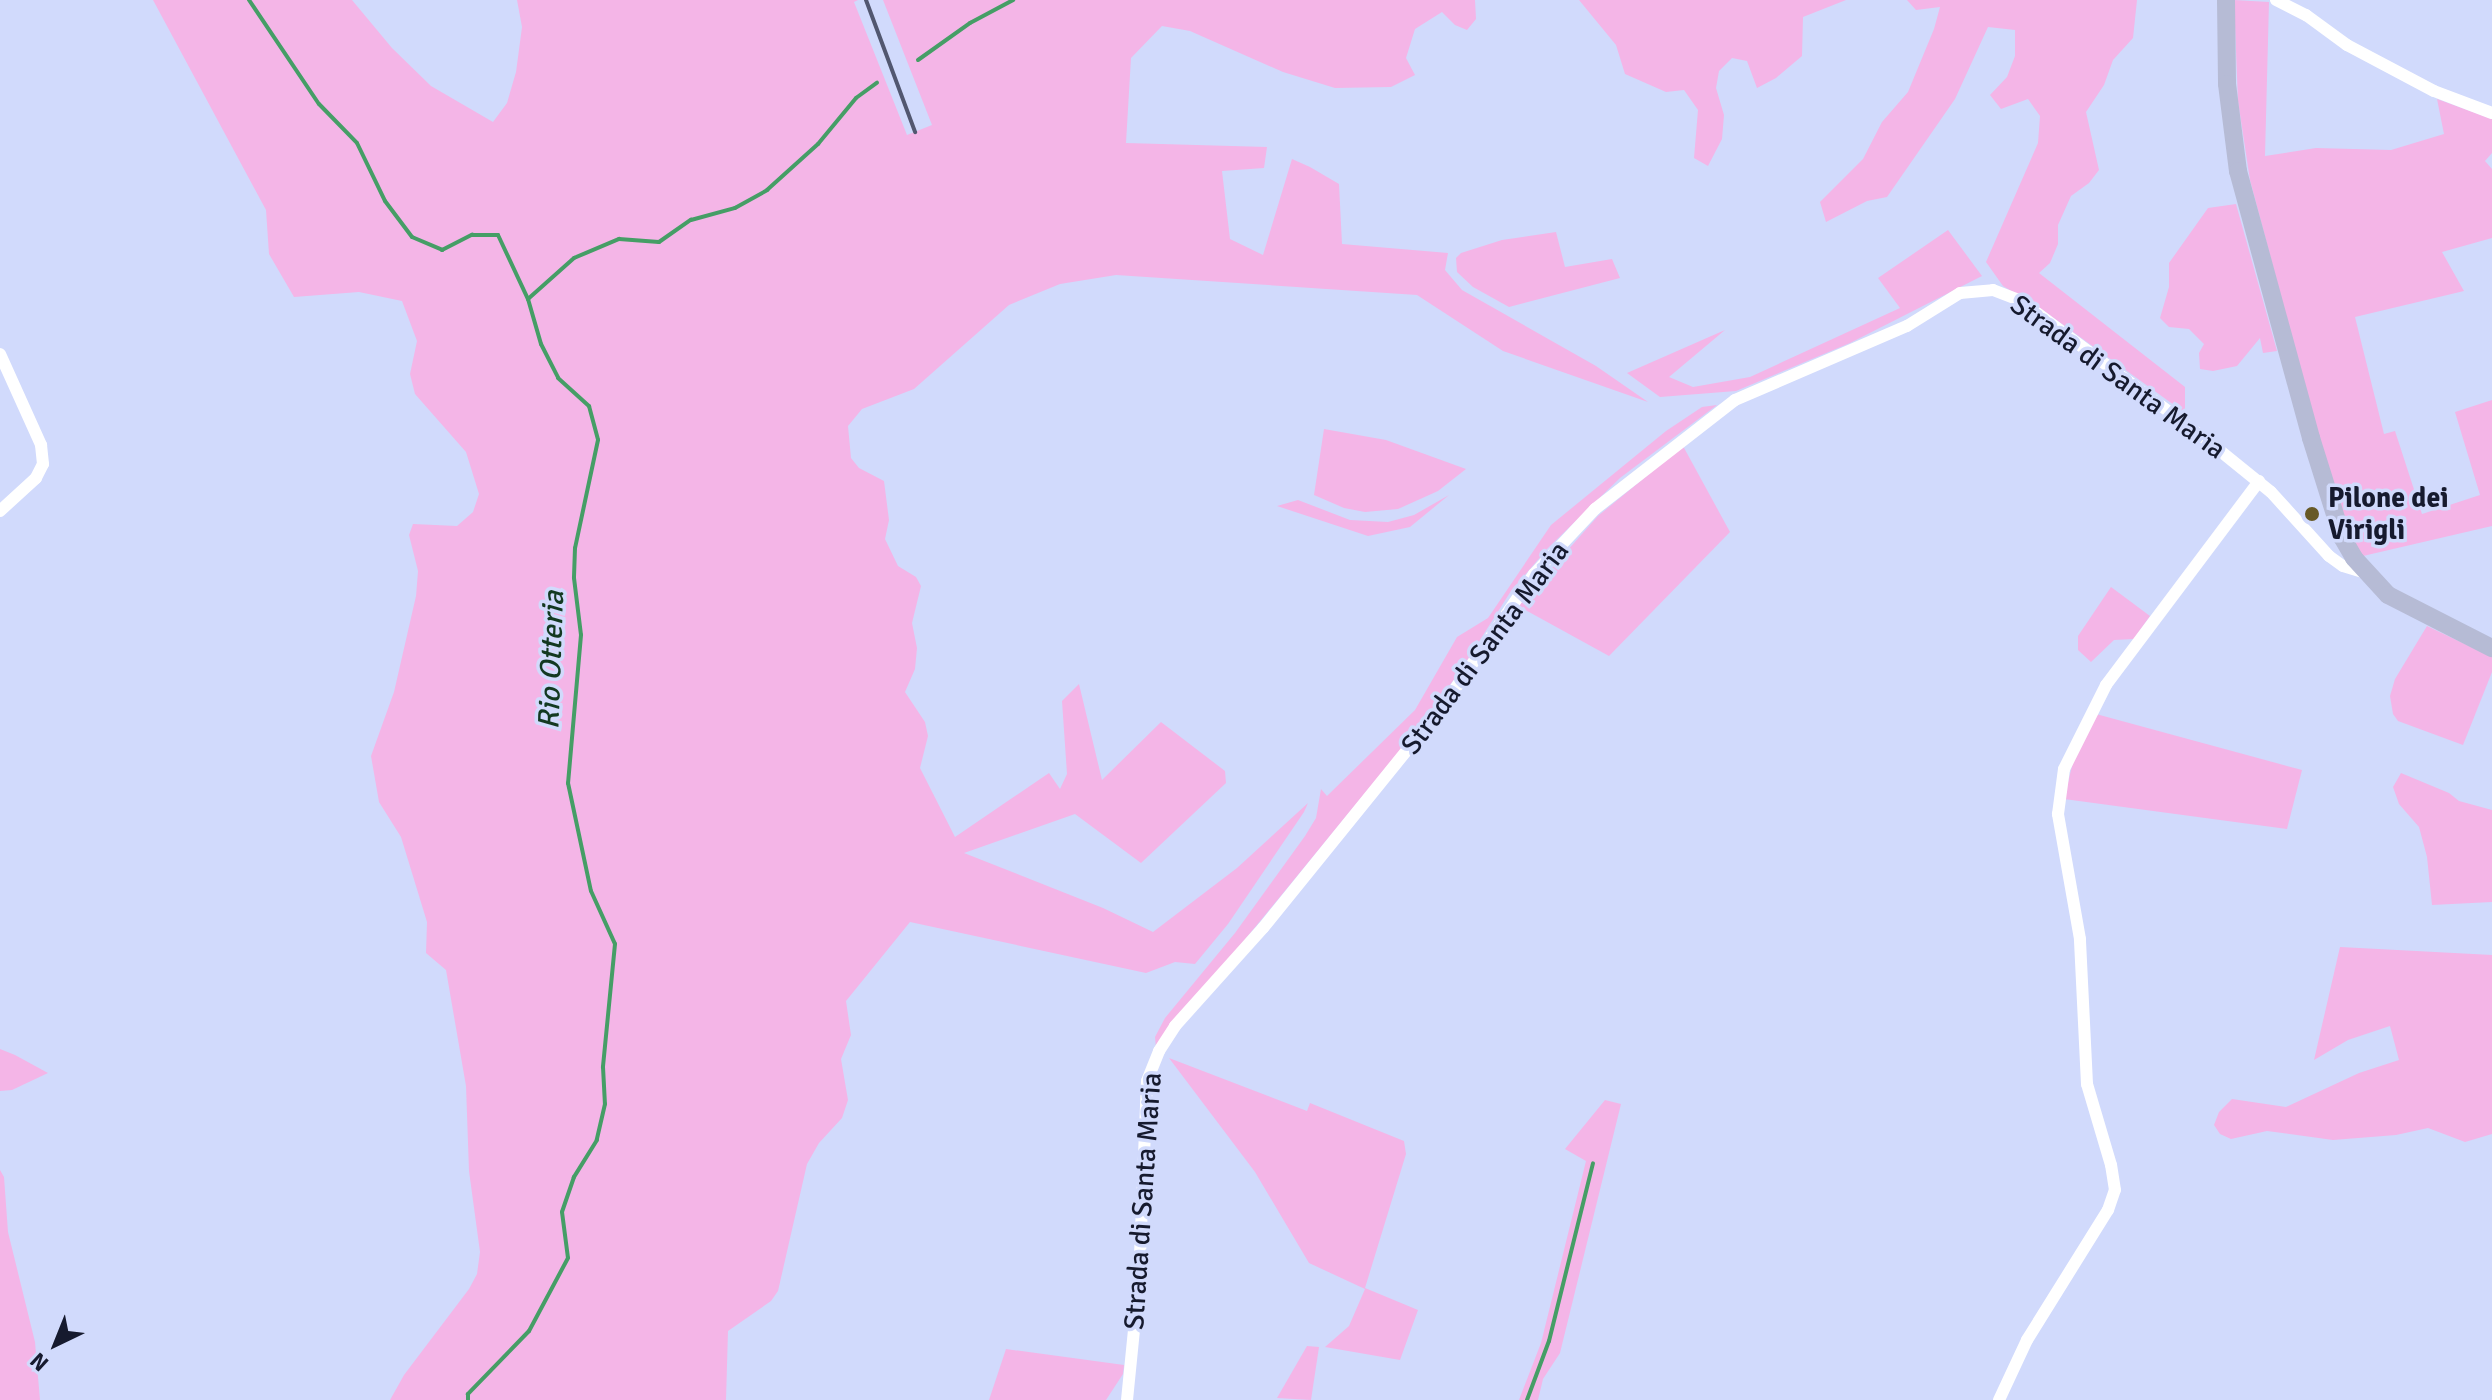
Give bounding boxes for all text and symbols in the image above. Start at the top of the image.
street label: Strada di Santa Maria [2004,288,2232,466]
place label: Pilone dei Virigli [2328,481,2449,547]
marker: Pilone dei Virigli [2303,505,2321,523]
street label: Strada di Santa Maria [1394,535,1576,761]
water label: Rio Otteria [532,590,572,730]
street label: Strada di Santa Maria [1117,1071,1169,1331]
north arrow [16,1304,96,1384]
text: N [24,1347,54,1377]

